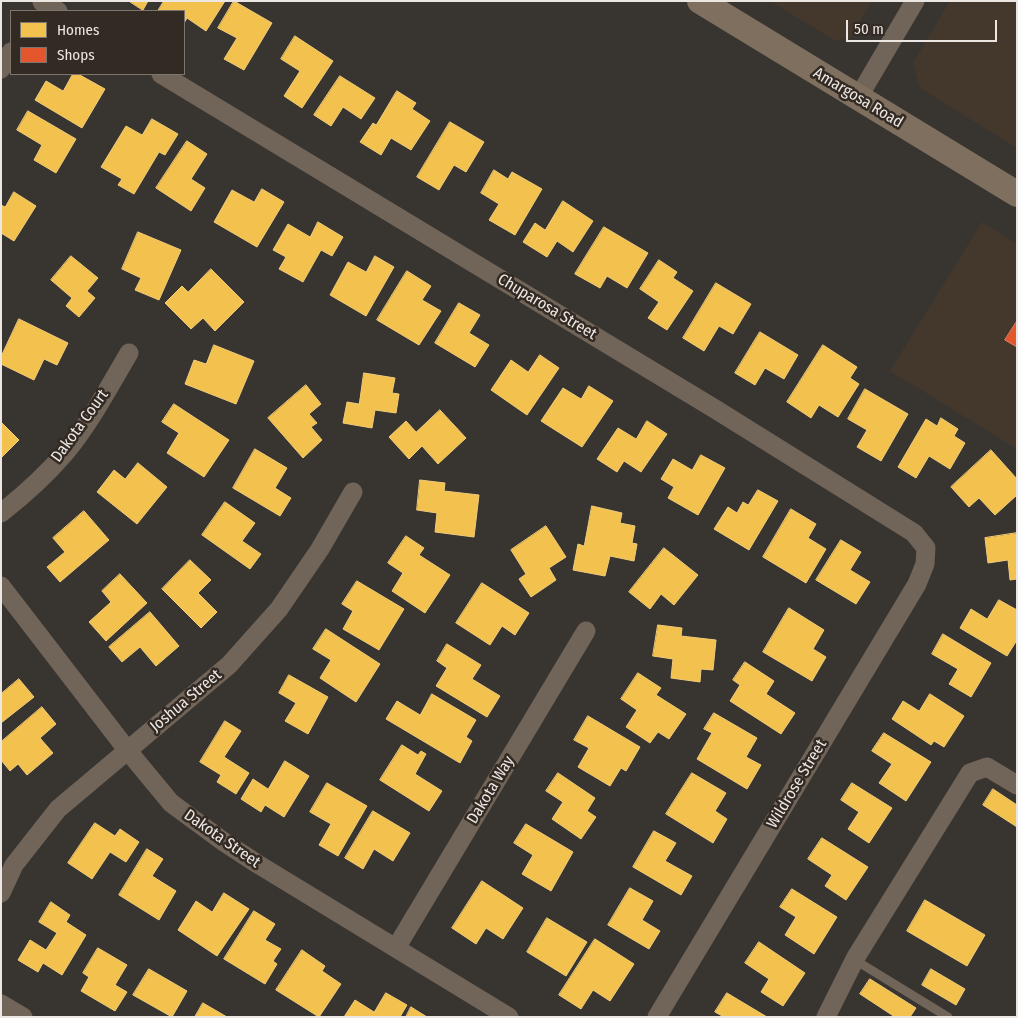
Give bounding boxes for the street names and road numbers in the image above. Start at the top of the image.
street label: Amargosa Road [810,64,906,132]
street label: Chuparosa Street [494,270,600,344]
street label: Dakota Court [47,386,113,466]
street label: Joshua Street [146,666,226,736]
street label: Wildrose Street [763,736,831,832]
street label: Dakota Way [463,753,519,827]
street label: Dakota Street [180,806,264,872]

